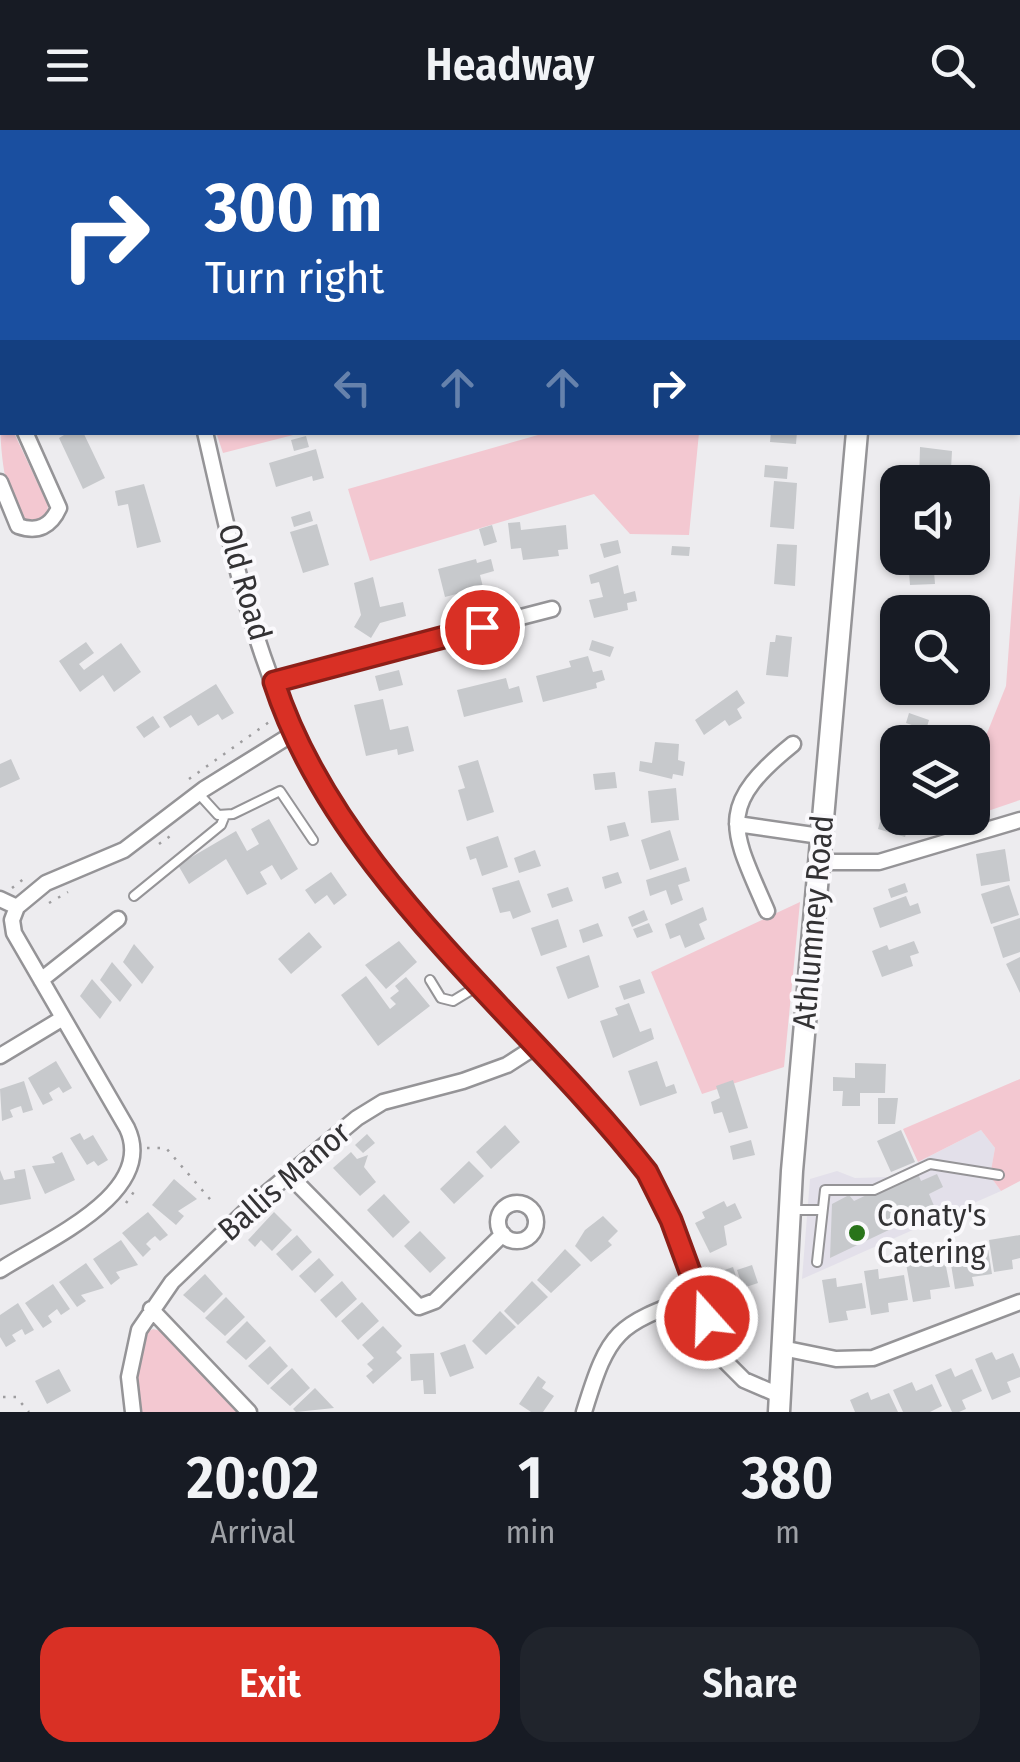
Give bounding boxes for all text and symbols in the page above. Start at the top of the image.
icon: menu [40,38,95,93]
text: Headway [426,38,594,92]
icon: search [925,38,980,93]
text: 300 m [205,166,383,250]
icon: right [40,170,170,300]
text: Turn right [205,251,384,305]
icon: left [325,360,380,415]
icon: ahead [430,360,485,415]
icon: ahead [535,360,590,415]
icon: right [640,360,695,415]
map controls [880,465,990,835]
button: sound [880,465,990,575]
street label: Old Road [210,519,280,645]
pin [440,585,525,670]
button: search [880,595,990,705]
icon: arrive [455,600,510,655]
button: layers [880,725,990,835]
street label: Athlumney Road [785,813,841,1031]
street label: Ballis Manor [210,1113,358,1249]
place label: Conaty's Catering [877,1196,986,1271]
marker: Conaty's Catering [846,1222,868,1244]
position arrow [655,1266,759,1370]
text: 20:02 [186,1442,319,1514]
text: 1 [518,1442,543,1514]
text: 380 [742,1442,834,1514]
text: Arrival [210,1513,295,1551]
text: min [506,1513,555,1551]
text: m [775,1513,800,1551]
button: Exit [40,1627,500,1742]
button: Share [520,1627,980,1742]

